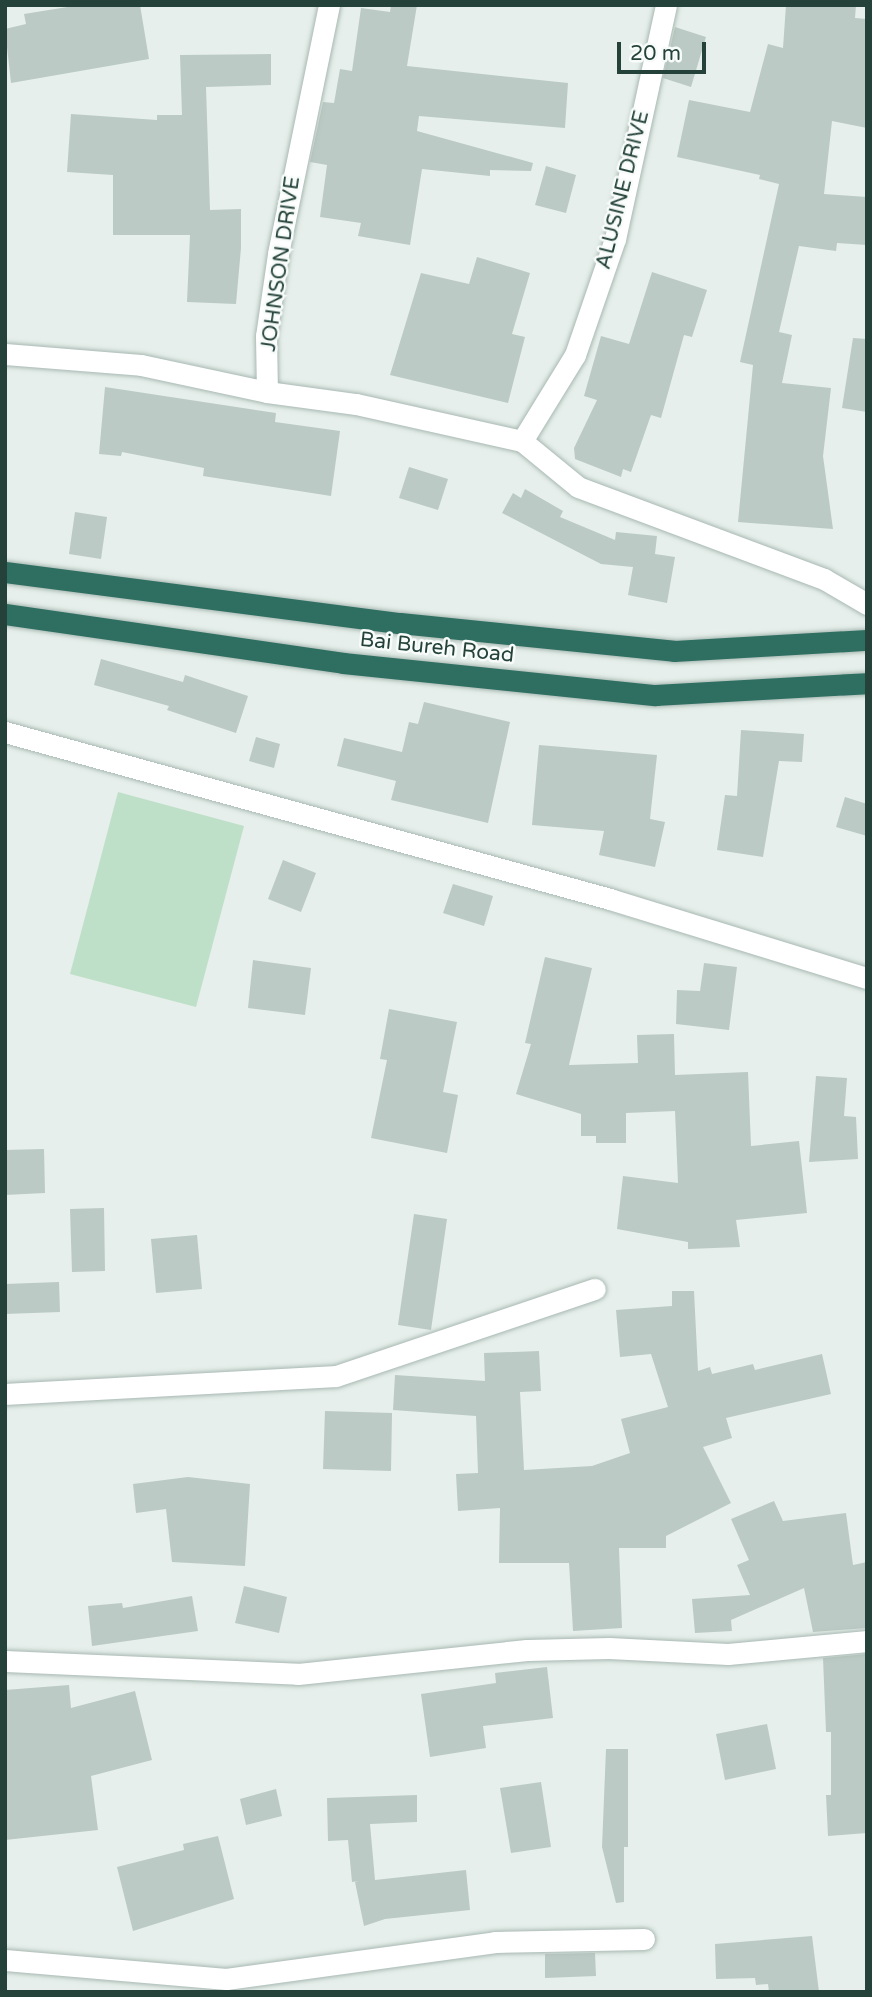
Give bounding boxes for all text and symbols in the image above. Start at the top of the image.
scale bar [620,28,709,72]
text: 20 m [630,41,681,66]
street label: ALUSINE DRIVE [591,108,655,272]
street label: JOHNSON DRIVE [256,175,306,353]
street label: Bai Bureh Road [359,627,515,669]

